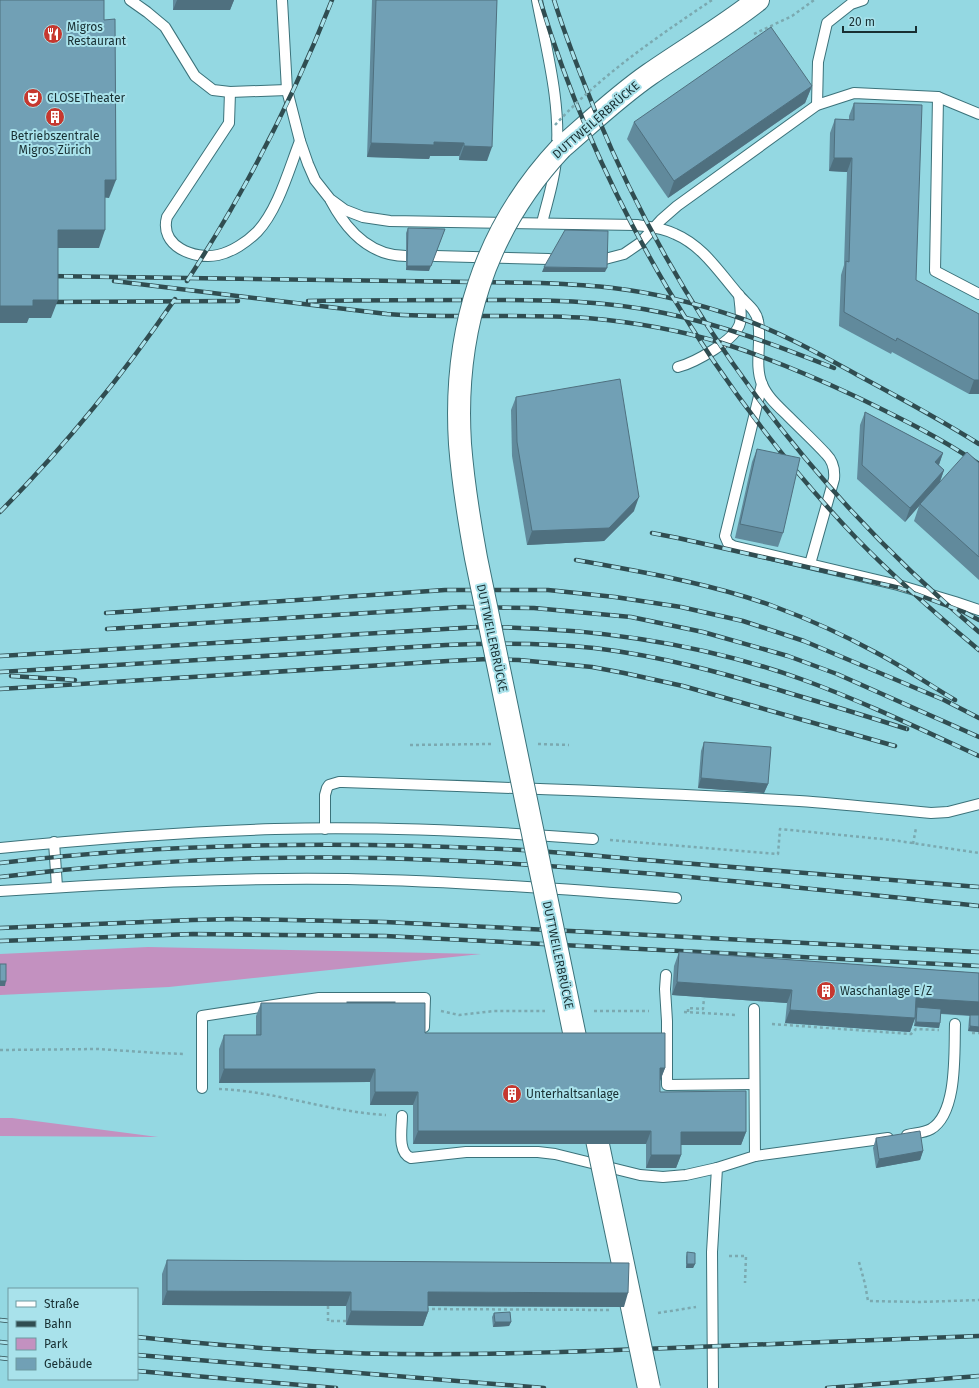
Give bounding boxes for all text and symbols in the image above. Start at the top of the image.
scale bar [843,8,916,34]
text: 20 m [849,15,875,29]
place label: Migros Restaurant [67,20,127,48]
restaurant icon: Migros Restaurant [42,23,64,45]
street label: DUTTWEILERBRÜCKE [548,77,642,161]
theatre icon: CLOSE Theater [22,87,44,109]
place label: CLOSE Theater [47,91,125,105]
building icon: Betriebszentrale Migros Zürich [44,106,66,128]
place label: Betriebszentrale Migros Zürich [10,129,100,157]
street label: DUTTWEILERBRÜCKE [474,582,512,693]
street label: DUTTWEILERBRÜCKE [540,899,578,1010]
building icon: Waschanlage E/Z [815,980,837,1002]
place label: Waschanlage E/Z [840,984,932,998]
building icon: Unterhaltsanlage [501,1083,523,1105]
place label: Unterhaltsanlage [526,1087,619,1101]
legend [8,1288,138,1380]
text: Straße [44,1297,79,1311]
text: Bahn [44,1317,72,1331]
text: Park [44,1337,68,1351]
text: Gebäude [44,1357,92,1371]

